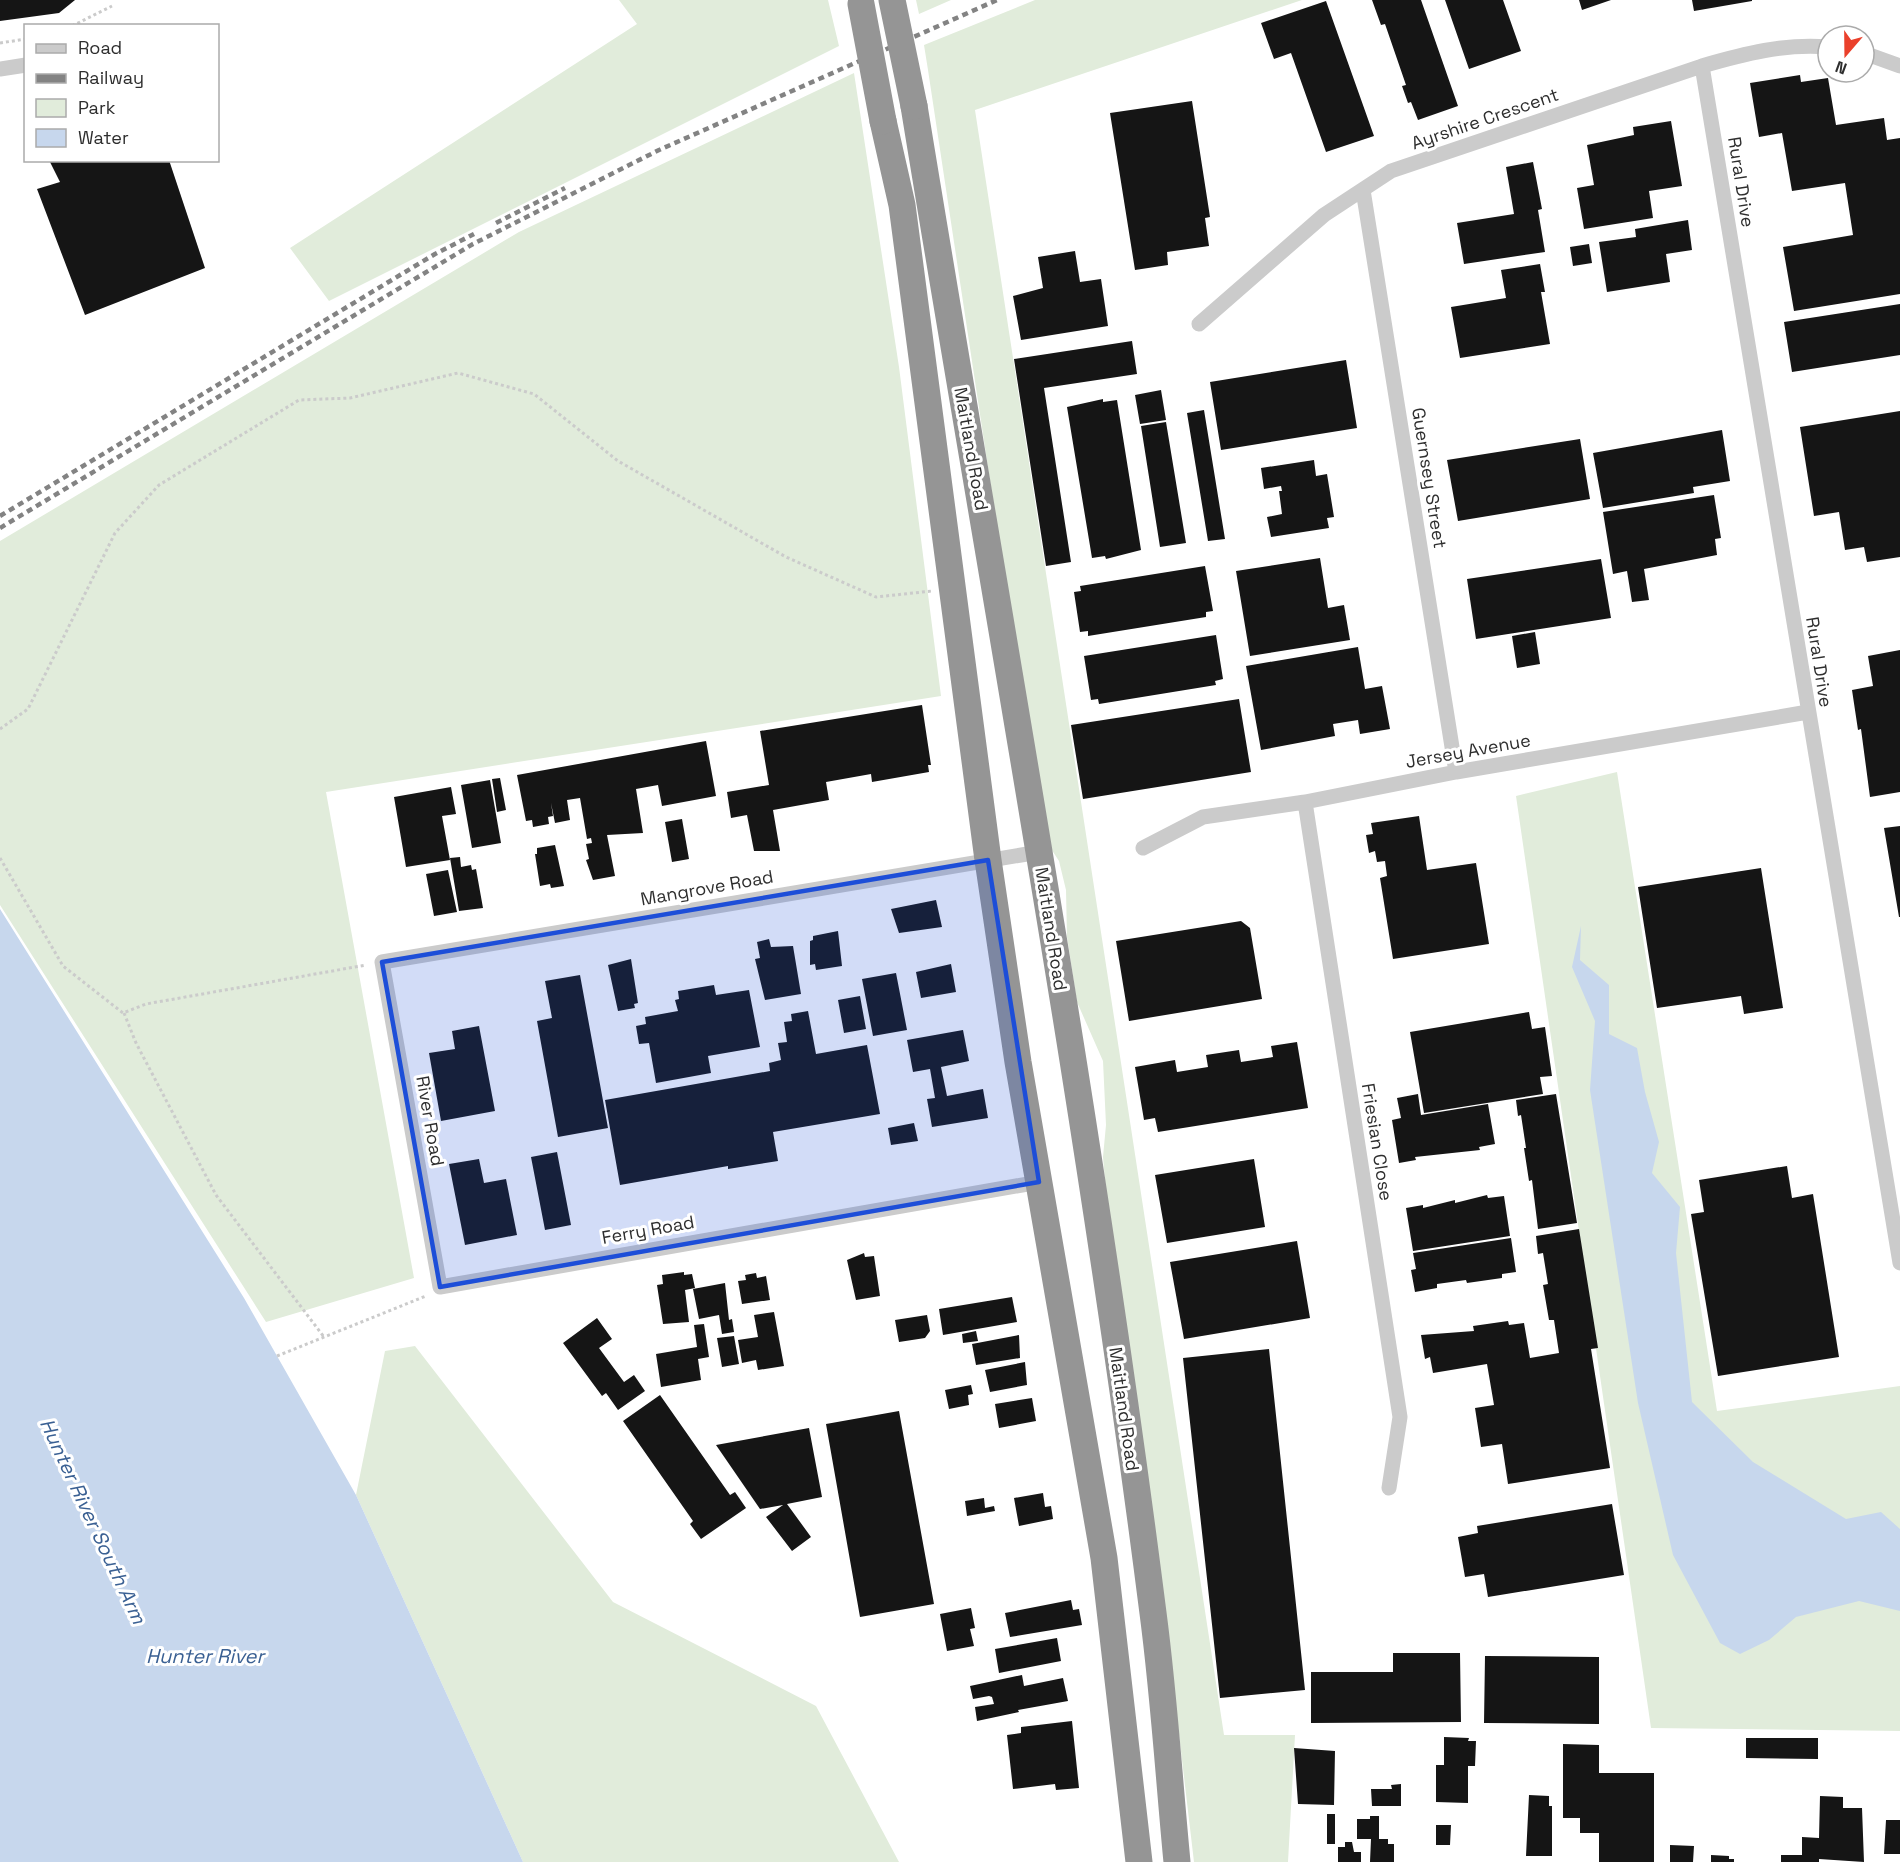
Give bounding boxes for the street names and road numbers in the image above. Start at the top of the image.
street label: Ayrshire Crescent [1408,83,1562,155]
street label: Rural Drive [1723,135,1760,229]
street label: Maitland Road [949,385,994,512]
street label: Guernsey Street [1407,406,1452,550]
street label: Rural Drive [1801,615,1838,709]
street label: Jersey Avenue [1404,728,1532,773]
street label: Mangrove Road [639,865,775,911]
street label: Maitland Road [1030,865,1073,992]
street label: River Road [411,1074,450,1168]
street label: Friesian Close [1357,1081,1398,1202]
street label: Ferry Road [600,1210,696,1249]
street label: Maitland Road [1104,1346,1145,1472]

